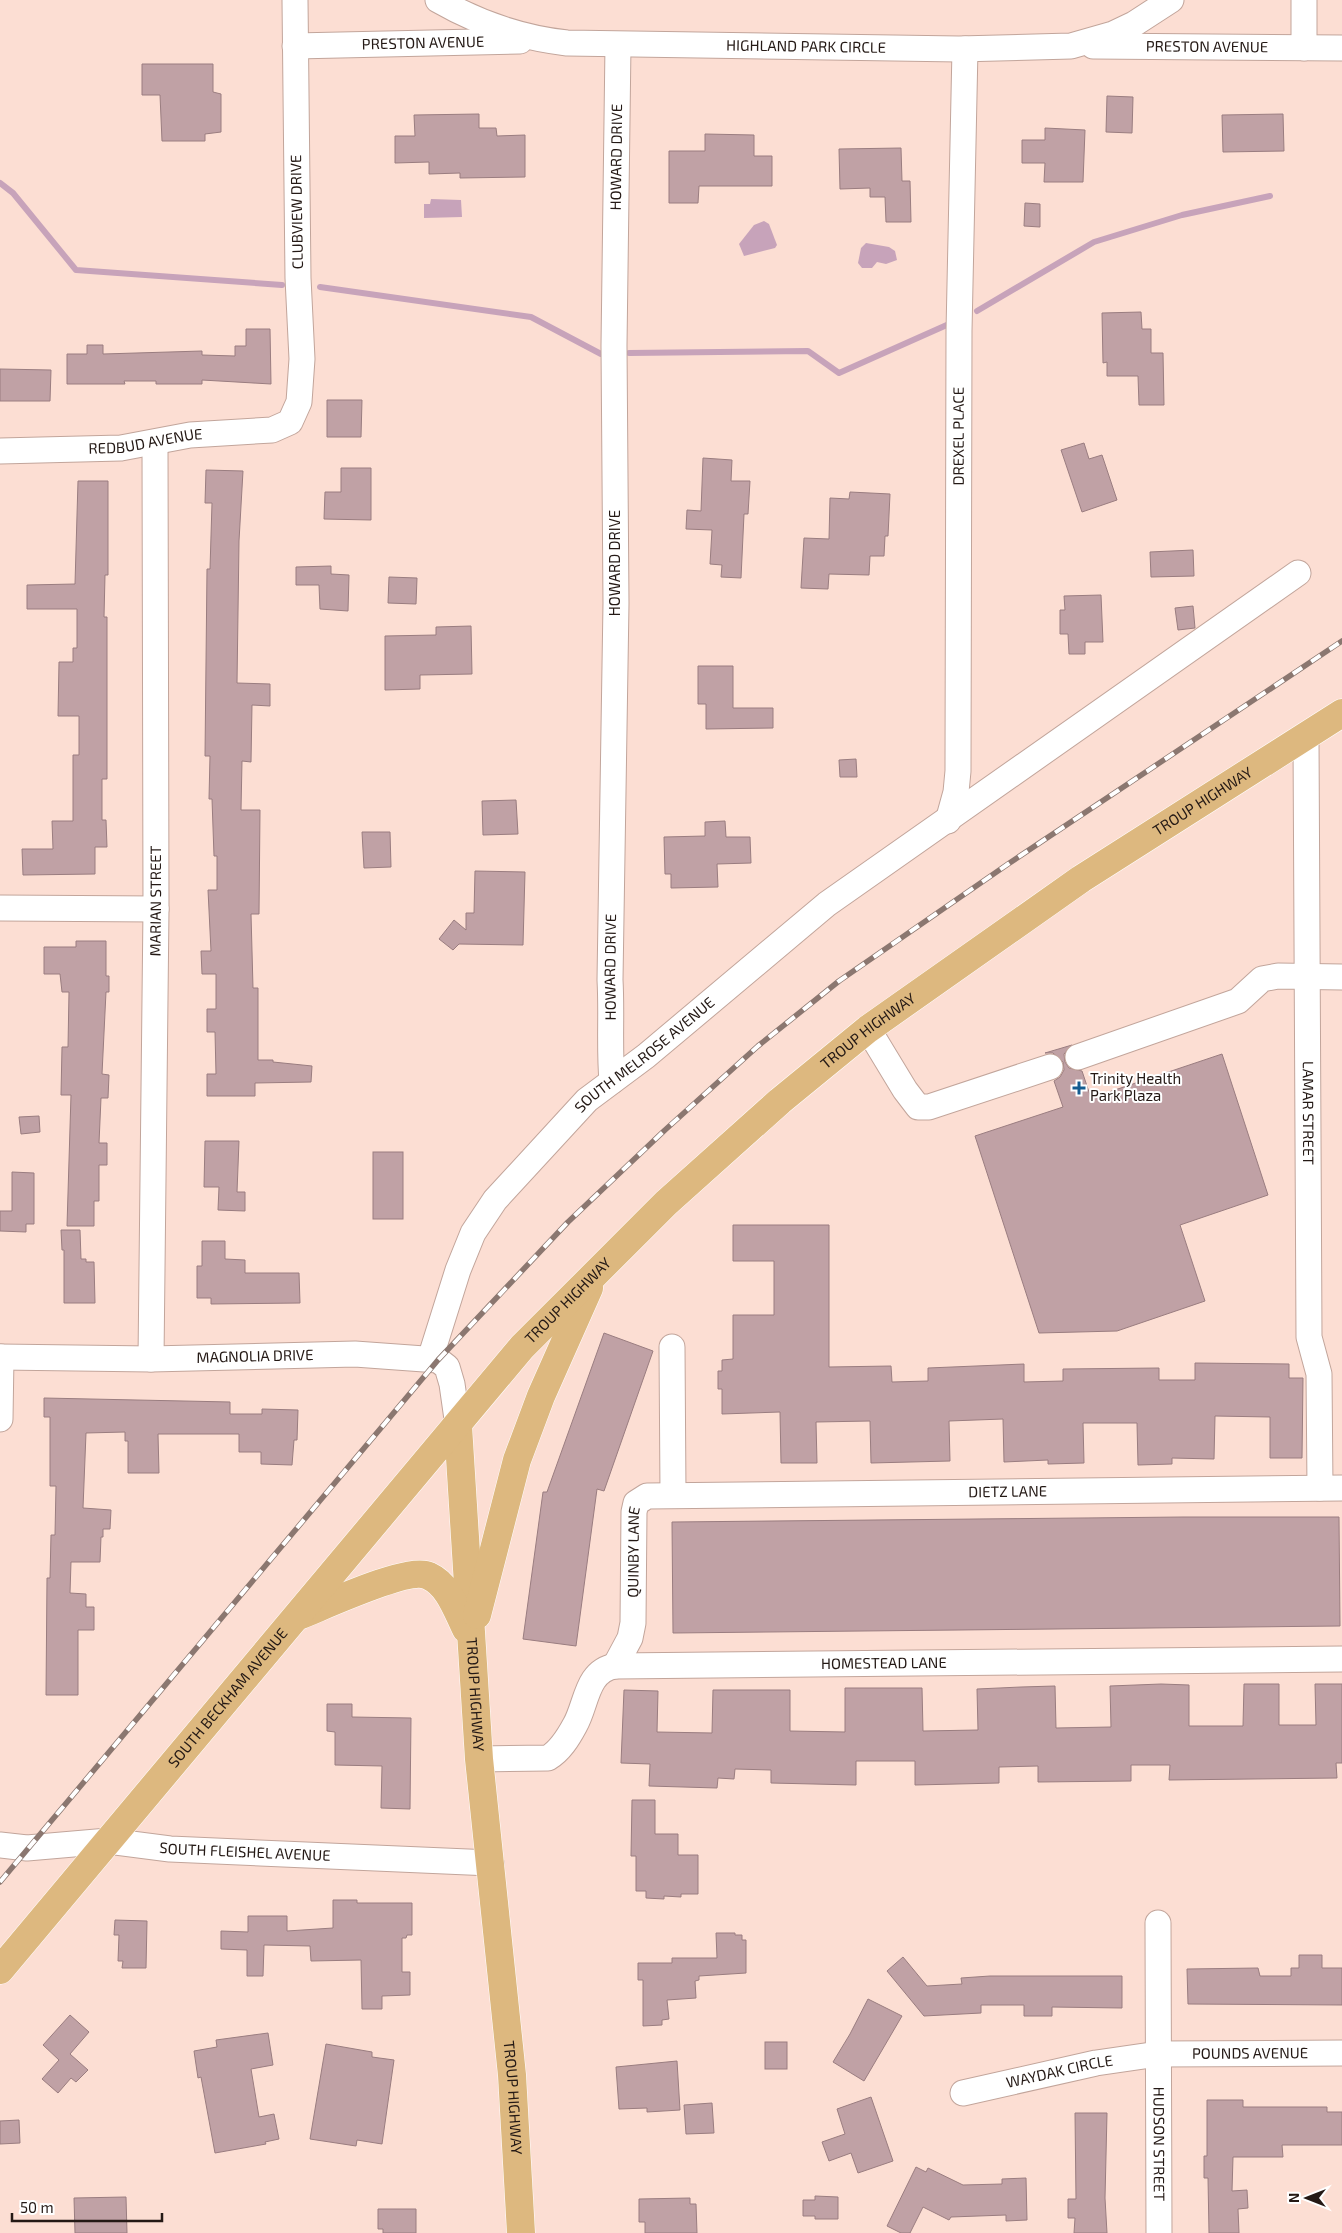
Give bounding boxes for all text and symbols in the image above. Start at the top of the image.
street label: PRESTON AVENUE [362,32,484,53]
street label: HIGHLAND PARK CIRCLE [726,35,886,56]
street label: PRESTON AVENUE [1146,36,1268,55]
street label: HOWARD DRIVE [606,104,625,211]
street label: CLUBVIEW DRIVE [286,155,306,270]
street label: DREXEL PLACE [949,387,967,486]
street label: REDBUD AVENUE [88,424,203,457]
street label: HOWARD DRIVE [605,510,623,616]
street label: TROUP HIGHWAY [1149,762,1256,839]
street label: MARIAN STREET [145,845,164,957]
street label: HOWARD DRIVE [600,914,619,1020]
street label: TROUP HIGHWAY [817,988,919,1072]
street label: SOUTH MELROSE AVENUE [570,993,718,1116]
street label: LAMAR STREET [1300,1061,1318,1165]
place label: Trinity Health Park Plaza [1090,1069,1181,1104]
marker: Trinity Health Park Plaza [1072,1081,1086,1095]
street label: TROUP HIGHWAY [521,1253,615,1347]
street label: MAGNOLIA DRIVE [196,1345,314,1366]
street label: DIETZ LANE [968,1481,1047,1500]
street label: QUINBY LANE [623,1504,643,1598]
street label: SOUTH BECKHAM AVENUE [164,1624,291,1771]
street label: TROUP HIGHWAY [463,1637,489,1752]
street label: HOMESTEAD LANE [821,1653,947,1672]
street label: SOUTH FLEISHEL AVENUE [158,1838,331,1864]
street label: TROUP HIGHWAY [500,2040,527,2156]
street label: POUNDS AVENUE [1192,2043,1308,2062]
street label: WAYDAK CIRCLE [1004,2051,1114,2091]
street label: HUDSON STREET [1151,2087,1169,2201]
north arrow [1282,2173,1332,2223]
scale bar [12,2190,162,2222]
text: N [1285,2193,1302,2203]
text: 50 m [20,2198,54,2216]

